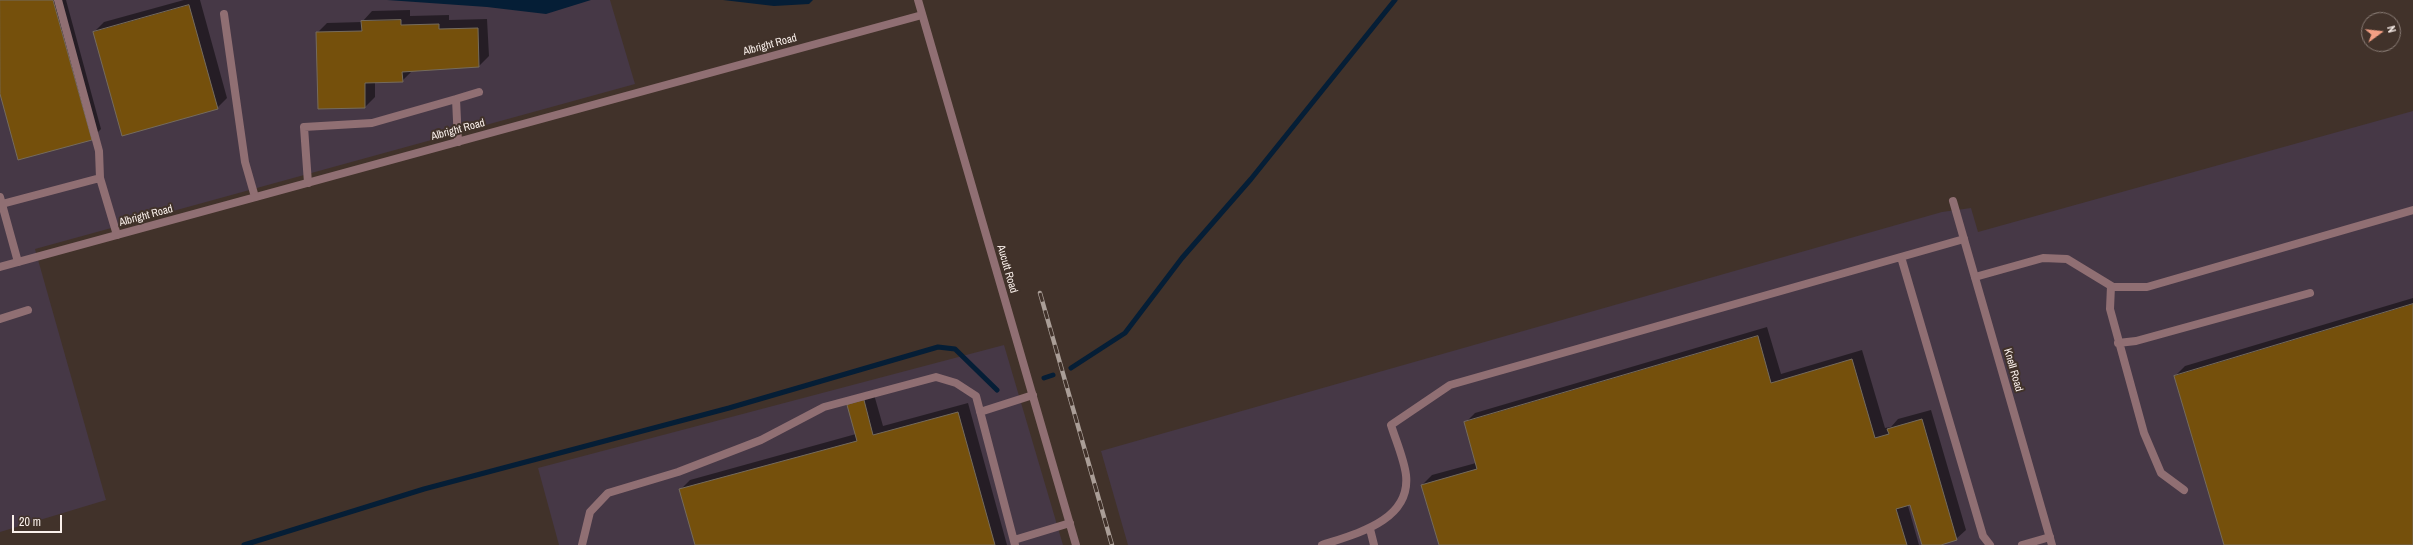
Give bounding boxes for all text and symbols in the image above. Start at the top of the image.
north arrow [2361,12,2401,52]
text: N [2384,24,2399,34]
street label: Albright Road [742,31,798,59]
street label: Albright Road [430,116,486,144]
street label: Albright Road [118,202,174,230]
street label: Aucutt Road [994,243,1020,295]
street label: Knell Road [2001,347,2025,393]
scale bar [14,507,64,533]
text: 20 m [19,514,41,530]

